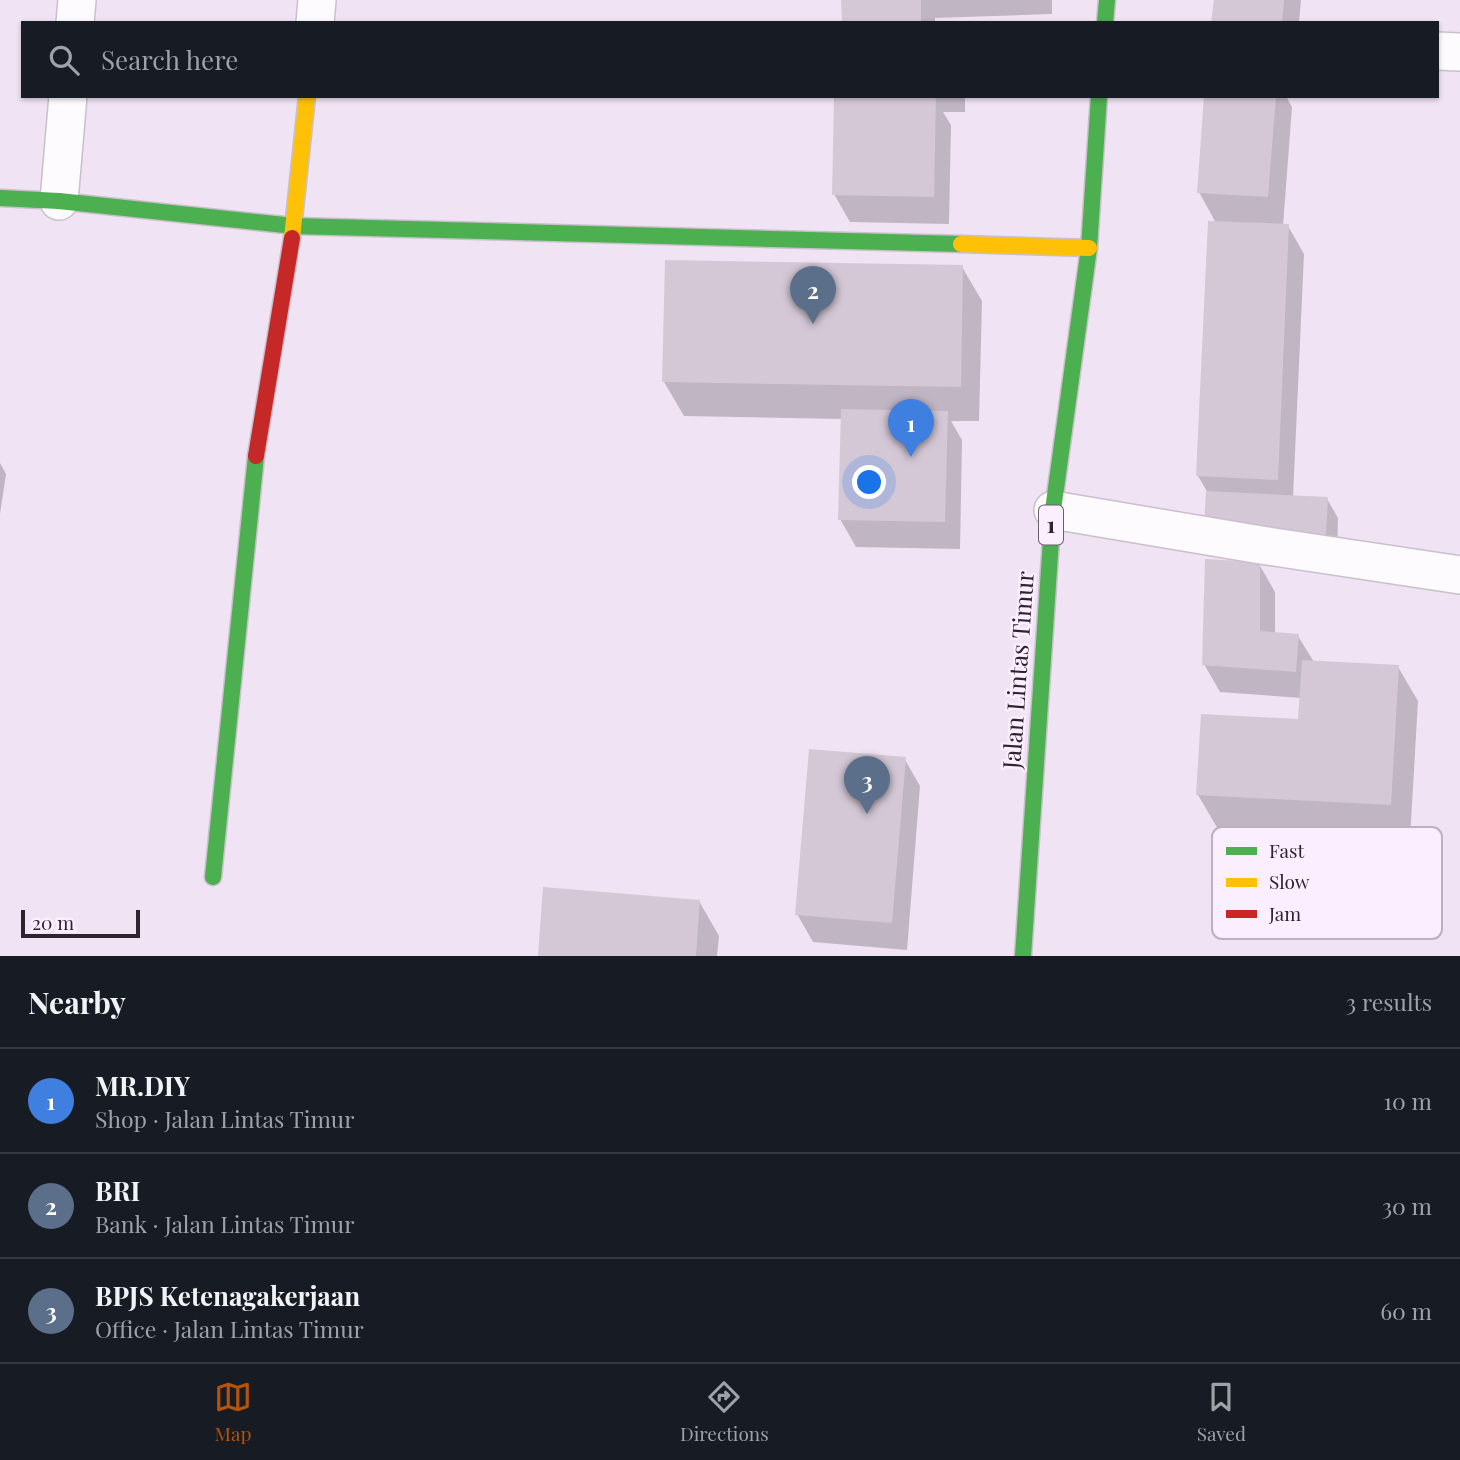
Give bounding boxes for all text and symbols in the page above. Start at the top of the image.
search box [21,21,1439,98]
icon: search [45,41,83,79]
text: Search here [101,42,238,77]
pin: 2 [790,266,836,324]
pin: 1 [888,399,934,457]
your location [852,465,886,499]
road number: 1 [1039,505,1063,544]
street label: Jalan Lintas Timur [994,570,1040,771]
pin: 3 [844,756,890,814]
legend [1212,827,1442,939]
text: Fast [1269,837,1305,863]
text: Slow [1269,868,1310,894]
text: Jam [1268,900,1301,926]
scale bar [21,907,140,939]
text: 20 m [32,909,74,935]
text: Nearby [28,982,126,1022]
text: 3 results [1346,986,1432,1017]
text: MR.DIY [95,1068,190,1103]
text: 1 [47,1085,55,1116]
text: 10 m [1384,1085,1432,1116]
text: Shop · Jalan Lintas Timur [95,1103,354,1134]
text: BRI [95,1173,140,1208]
text: 2 [45,1190,57,1221]
text: 30 m [1382,1190,1432,1221]
text: Bank · Jalan Lintas Timur [95,1208,354,1239]
text: BPJS Ketenagakerjaan [95,1278,360,1313]
text: 3 [45,1295,57,1326]
text: 60 m [1380,1295,1432,1326]
text: Office · Jalan Lintas Timur [95,1313,364,1344]
tab: Map [214,1378,252,1446]
tab: Directions [680,1378,769,1446]
tab: Saved [1197,1378,1246,1446]

